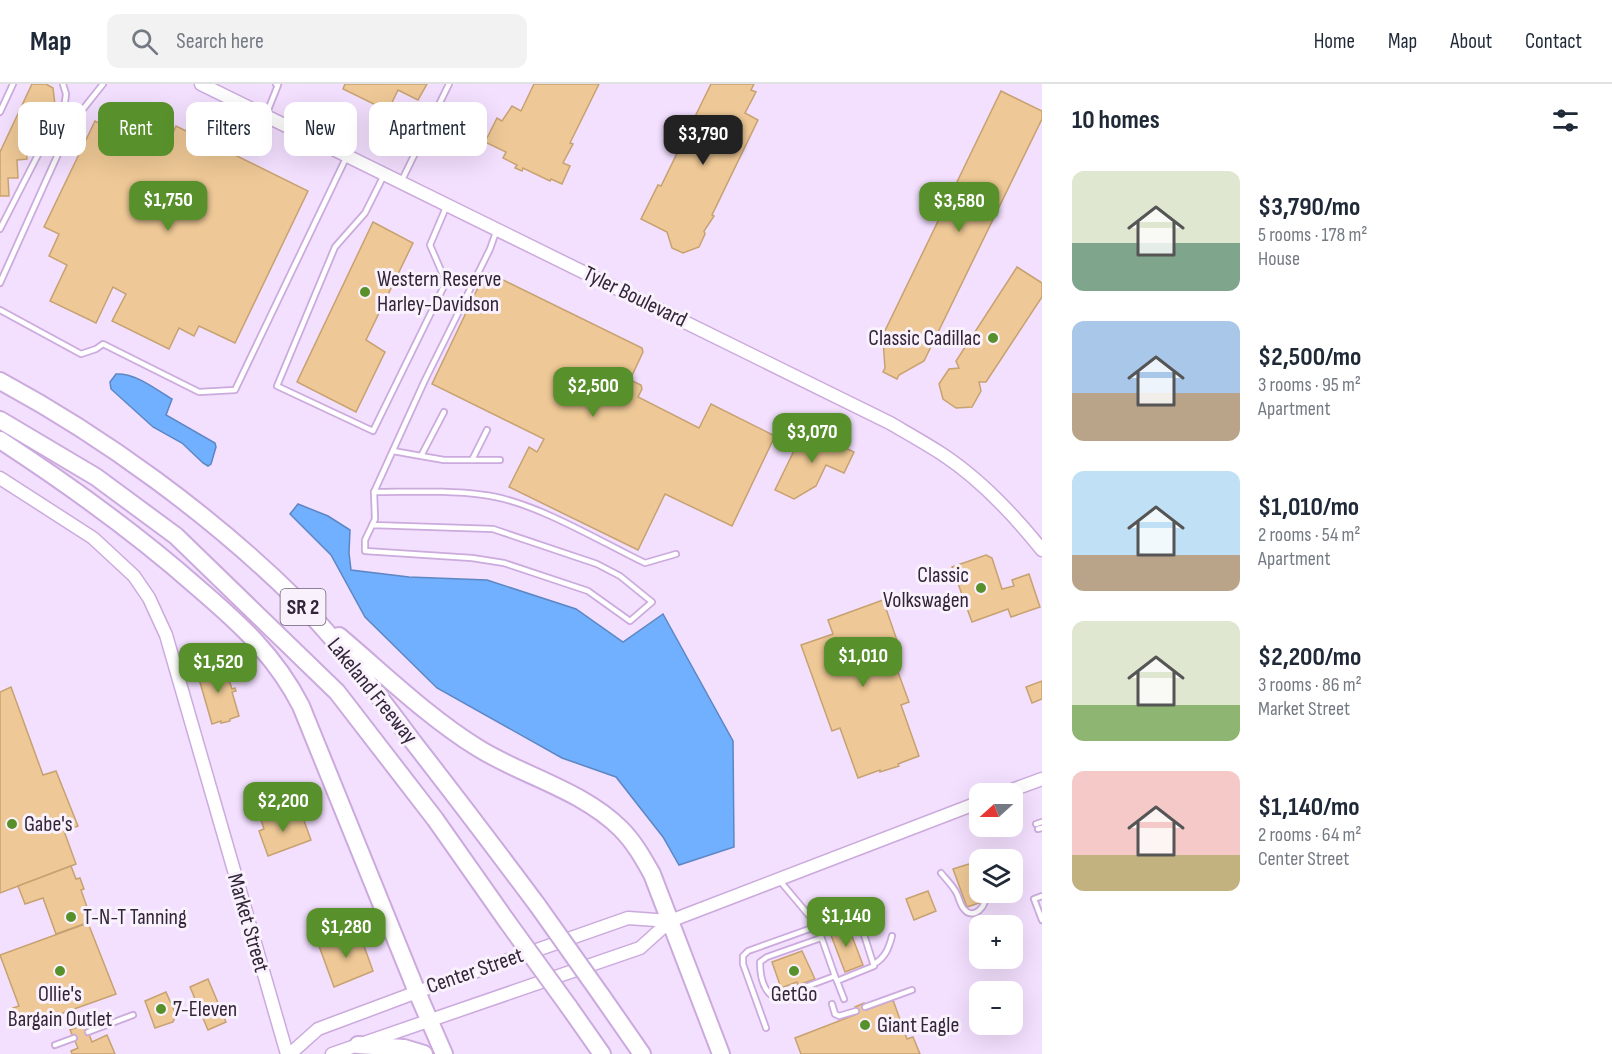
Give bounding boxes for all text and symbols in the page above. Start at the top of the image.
search box [107,14,527,68]
text: Map [30,25,71,58]
icon: search [128,25,161,58]
text: Search here [176,28,264,55]
text: Home [1314,29,1355,54]
text: Map [1388,29,1417,54]
text: About [1450,29,1492,54]
text: Contact [1525,29,1582,54]
chip: Buy [18,102,86,156]
chip: Rent [98,102,174,156]
chip: Filters [186,102,272,156]
chip: New [284,102,357,156]
chip: Apartment [369,102,487,156]
icon: filters [1549,104,1582,137]
text: 10 homes [1072,105,1160,136]
pin: $3,790 [654,115,752,166]
text: $3,790 [678,122,728,146]
pin: $1,750 [119,181,217,232]
pin: $3,580 [910,182,1008,233]
text: $1,750 [143,188,193,212]
text: $3,580 [933,189,985,213]
text: $3,790/mo [1258,192,1360,223]
icon: home [1120,195,1192,267]
text: 5 rooms · 178 m² [1258,223,1367,247]
text: House [1258,247,1300,271]
street label: Tyler Boulevard [579,260,691,334]
place label: Western Reserve Harley-Davidson [377,266,501,318]
marker: Western Reserve Harley-Davidson [358,285,372,299]
place label: Classic Cadillac [868,325,981,352]
marker: Classic Cadillac [986,331,1000,345]
text: $2,500/mo [1258,342,1361,373]
icon: home [1120,345,1192,417]
pin: $2,500 [544,367,642,418]
text: 3 rooms · 95 m² [1258,373,1361,397]
text: $2,500 [567,374,619,398]
text: Apartment [1258,397,1331,421]
pin: $3,070 [763,413,861,464]
text: $3,070 [786,420,838,444]
text: $1,010/mo [1258,492,1359,523]
icon: home [1120,495,1192,567]
text: 2 rooms · 54 m² [1258,523,1360,547]
text: Apartment [1258,547,1331,571]
place label: Classic Volkswagen [883,562,969,614]
marker: Classic Volkswagen [974,581,988,595]
road number: SR 2 [280,589,326,625]
street label: Lakeland Freeway [321,632,423,750]
pin: $1,010 [814,637,912,688]
text: $2,200/mo [1258,642,1361,673]
pin: $1,520 [169,643,267,694]
text: $1,010 [838,644,888,668]
icon: home [1120,645,1192,717]
text: $1,520 [193,650,243,674]
text: 3 rooms · 86 m² [1258,673,1362,697]
text: Market Street [1258,697,1350,721]
pin: $2,200 [234,782,332,833]
north arrow [969,783,1023,837]
map controls [969,783,1023,1035]
text: $2,200 [257,789,309,813]
text: $1,140/mo [1258,792,1359,823]
icon: home [1120,795,1192,867]
place label: Gabe's [24,811,73,838]
marker: Gabe's [5,817,19,831]
text: 2 rooms · 64 m² [1258,823,1362,847]
text: Center Street [1258,847,1349,871]
button: layers [969,849,1023,903]
street label: Market Street [221,871,275,976]
pin: $1,140 [797,897,895,948]
place label: T-N-T Tanning [83,904,187,931]
text: $1,140 [821,904,871,928]
pin: $1,280 [297,908,395,959]
marker: T-N-T Tanning [64,910,78,924]
text: $1,280 [321,915,371,939]
button: + [969,915,1023,969]
street label: Center Street [423,942,527,1000]
marker: Ollie's Bargain Outlet [53,964,67,978]
marker: GetGo [787,964,801,978]
place label: Ollie's Bargain Outlet [8,981,112,1033]
place label: GetGo [771,981,817,1008]
button: − [969,981,1023,1035]
place label: 7-Eleven [173,996,237,1023]
marker: 7-Eleven [154,1002,168,1016]
place label: Giant Eagle [877,1012,959,1039]
marker: Giant Eagle [858,1018,872,1032]

